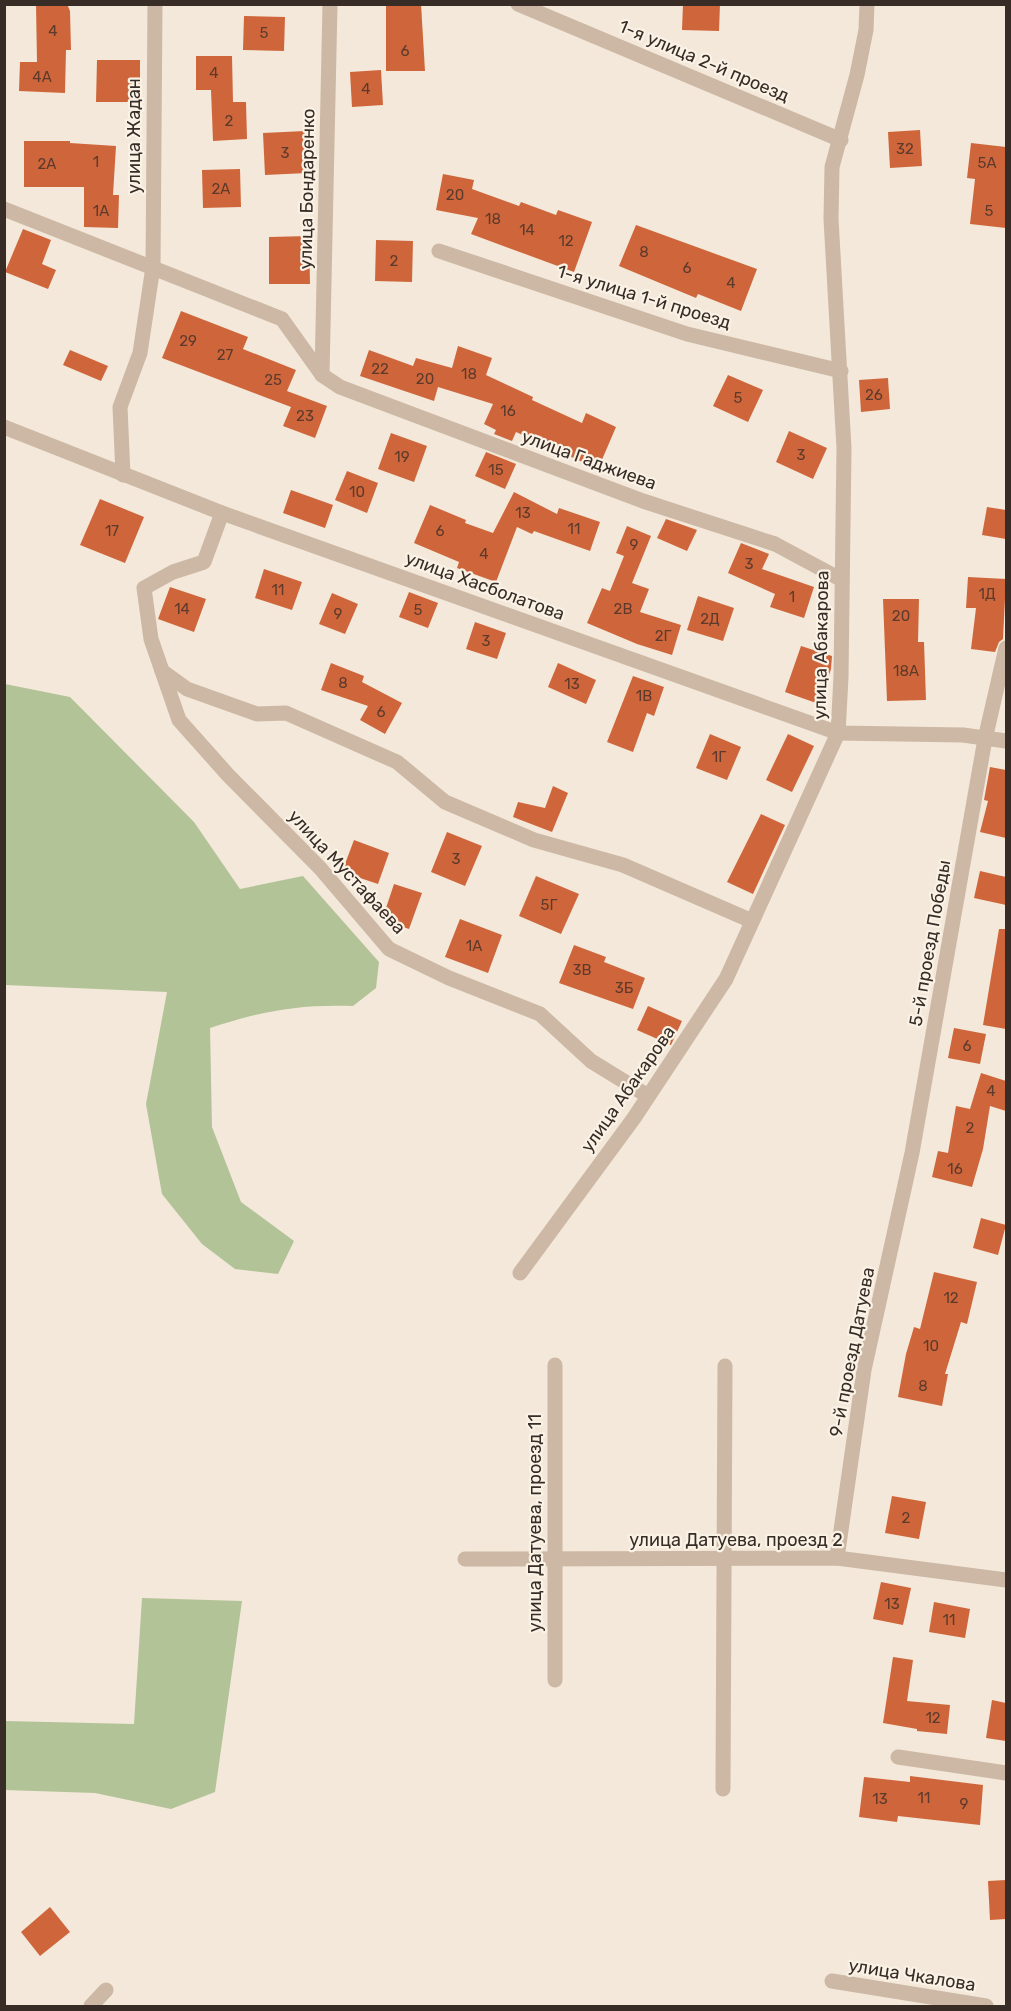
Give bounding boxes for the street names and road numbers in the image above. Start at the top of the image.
street label: 1-я улица 2-й проезд [616,15,793,107]
street label: улица Жадан [123,78,145,194]
street label: улица Бондаренко [295,108,319,270]
street label: 1-я улица 1-й проезд [555,260,734,334]
street label: улица Гаджиева [519,425,659,495]
street label: улица Хасболатова [402,547,568,625]
street label: улица Абакарова [809,570,833,720]
street label: улица Мустафаева [284,805,410,939]
street label: 5-й проезд Победы [905,858,955,1028]
street label: улица Абакарова [576,1022,680,1156]
street label: 9-й проезд Датуева [825,1265,879,1439]
street label: улица Датуева, проезд 11 [524,1414,546,1632]
street label: улица Датуева, проезд 2 [629,1529,843,1551]
street label: улица Чкалова [847,1954,977,1996]

